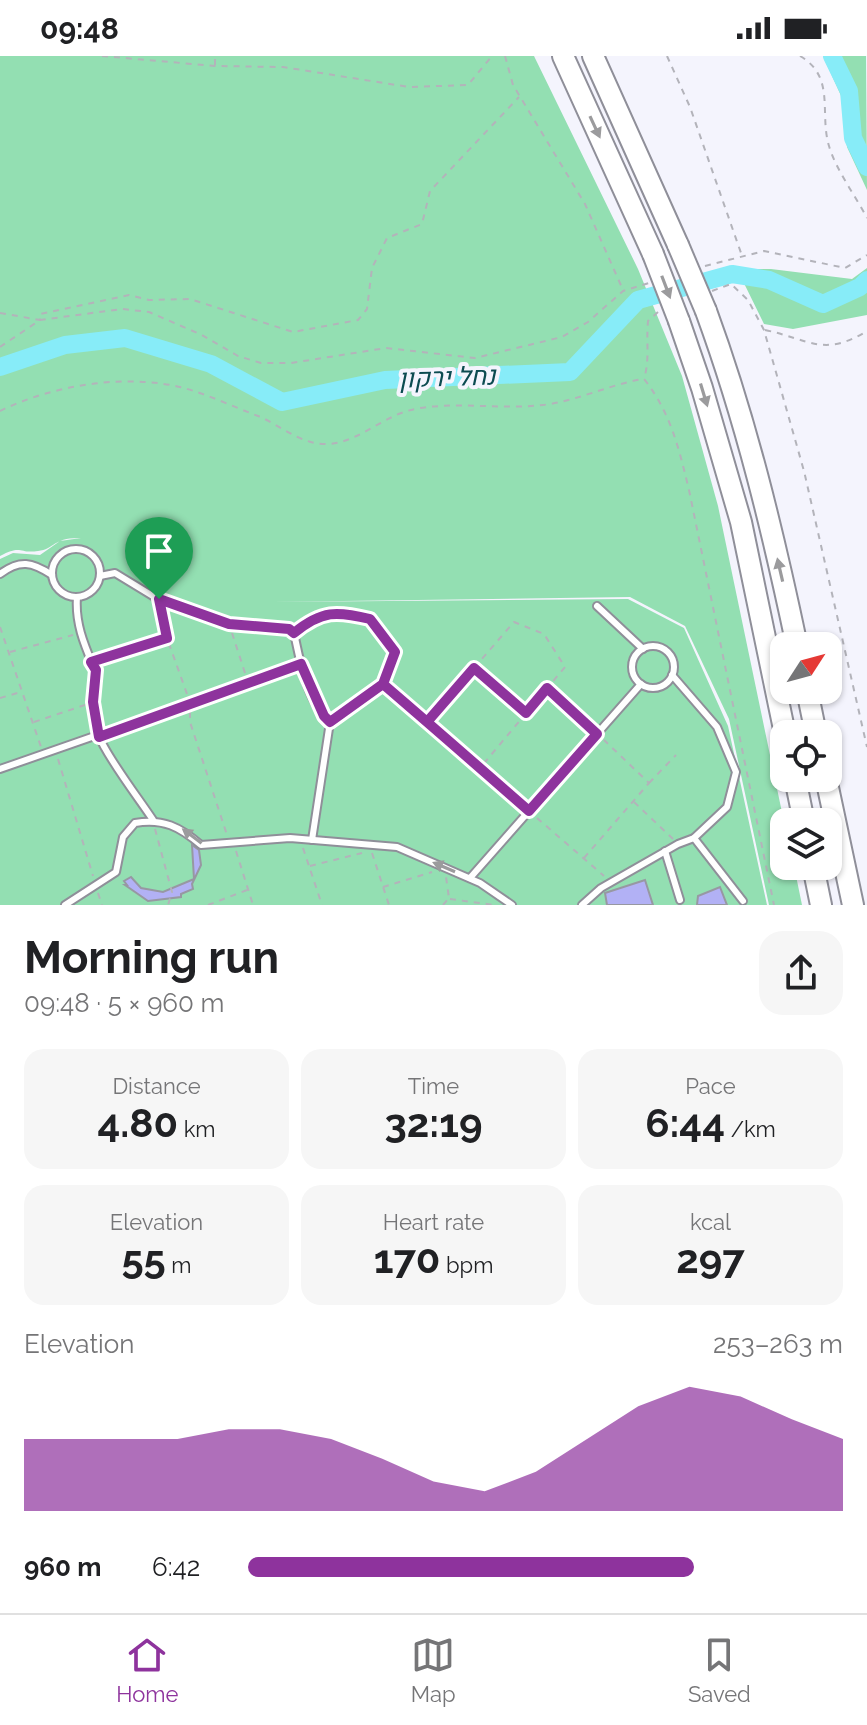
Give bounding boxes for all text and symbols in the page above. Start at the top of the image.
text: 09:48 [40,11,119,46]
one-way arrow [589,115,602,138]
one-way arrow [660,275,673,299]
water label: נחל ירקון [398,360,498,394]
one-way arrow [698,383,711,407]
pin [125,517,193,599]
icon: arrive [137,529,181,573]
one-way arrow [773,557,786,582]
north arrow [770,632,842,704]
map controls [770,632,842,880]
button: locate [770,720,842,792]
button: layers [770,808,842,880]
one-way arrow [182,829,202,845]
one-way arrow [432,860,456,874]
button: share [759,931,843,1015]
text: Morning run [24,932,279,983]
text: 09:48 · 5 × 960 m [24,988,225,1018]
text: Distance [112,1073,201,1099]
text: Time [408,1073,459,1099]
text: Pace [685,1073,736,1099]
text: 4.80 [97,1099,178,1146]
text: 32:19 [384,1099,483,1146]
text: 6:44 [645,1099,725,1146]
text: km [178,1116,216,1142]
text: /km [725,1116,776,1142]
text: Elevation [110,1209,203,1235]
text: Heart rate [383,1209,484,1235]
text: kcal [690,1209,731,1235]
text: 55 [121,1235,166,1282]
text: 170 [374,1235,440,1282]
text: 297 [676,1235,745,1282]
text: m [166,1252,192,1278]
text: bpm [440,1252,493,1278]
text: Elevation [24,1329,134,1359]
text: 253–263 m [713,1329,843,1359]
text: 960 m [24,1552,102,1582]
text: 6:42 [152,1552,200,1582]
tab: Home [116,1633,178,1707]
tab: Map [411,1633,456,1707]
tab: Saved [688,1633,751,1707]

